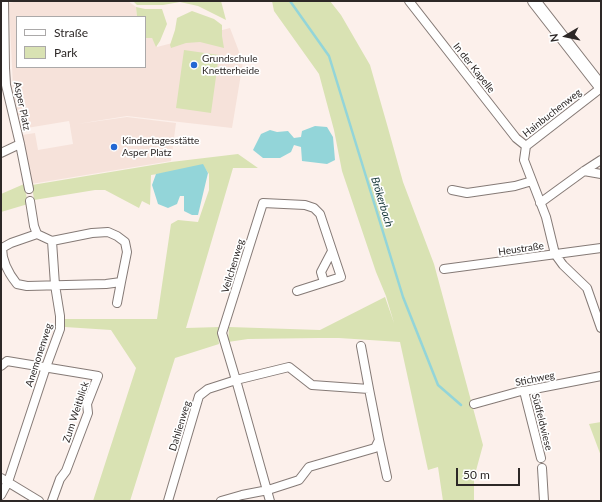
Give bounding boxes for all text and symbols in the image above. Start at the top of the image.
legend [16,16,146,68]
north arrow [546,16,586,56]
text: Straße [54,25,88,40]
text: N [547,33,561,43]
street label: In der Kapelle [451,41,497,95]
text: Park [54,45,77,60]
place label: Grundschule Knetterheide [202,53,259,76]
marker: Grundschule Knetterheide [189,60,199,70]
street label: Asper Platz [11,81,33,131]
street label: Hainbuchenweg [520,86,584,140]
place label: Kindertagesstätte Asper Platz [122,135,199,158]
marker: Kindertagesstätte Asper Platz [109,142,119,152]
water label: Brökerbach [368,175,396,229]
street label: Veilchenweg [219,238,247,294]
street label: Heustraße [497,240,545,258]
street label: Anemonenweg [23,322,55,388]
street label: Stichweg [514,369,556,389]
street label: Zum Weitblick [60,380,92,444]
street label: Südfeldwiese [529,392,555,452]
street label: Dahlienweg [167,399,193,453]
scale bar [458,460,522,486]
text: 50 m [463,467,490,482]

